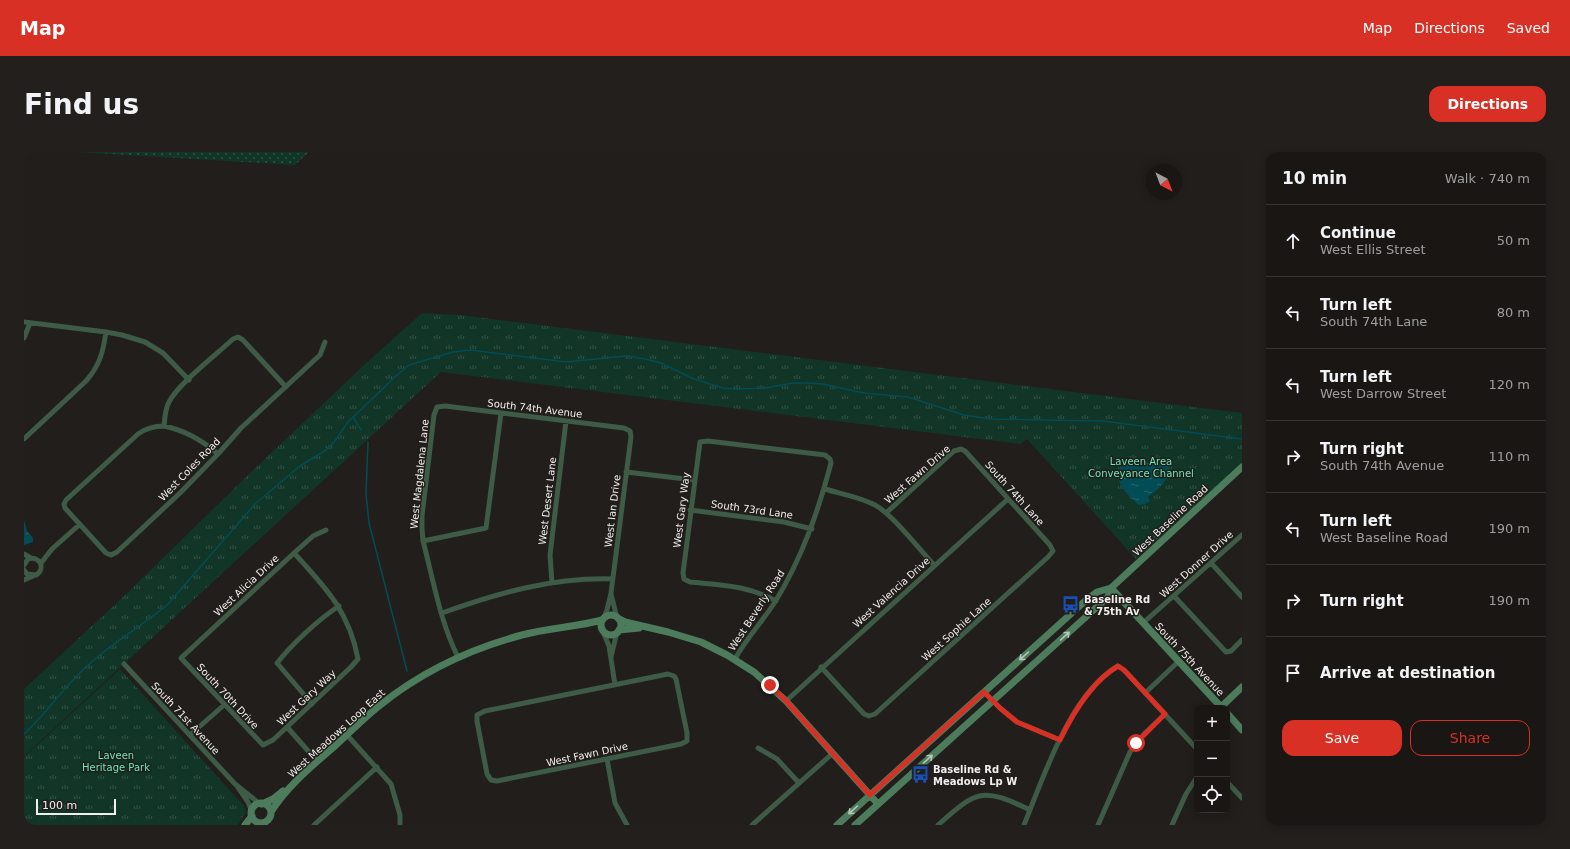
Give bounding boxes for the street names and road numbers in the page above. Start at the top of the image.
street label: South 74th Avenue [487,397,583,420]
street label: West Magdalena Lane [408,419,431,529]
street label: West Coles Road [156,436,222,503]
street label: West Fawn Drive [882,443,952,506]
street label: West Desert Lane [537,457,558,546]
street label: South 74th Lane [983,459,1046,528]
street label: West Gary Way [671,472,692,549]
street label: West Ian Drive [603,474,622,548]
street label: West Baseline Road [1131,483,1210,558]
street label: South 73rd Lane [710,498,794,521]
street label: West Donner Drive [1158,529,1235,600]
street label: West Alicia Drive [212,553,281,618]
street label: West Valencia Drive [851,555,932,630]
street label: West Beverly Road [726,568,787,653]
street label: West Sophie Lane [920,595,993,663]
street label: South 75th Avenue [1153,621,1226,698]
street label: South 70th Drive [195,661,261,731]
street label: West Gary Way [275,667,338,727]
street label: South 71st Avenue [149,680,222,757]
street label: West Meadows Loop East [286,687,387,780]
street label: West Fawn Drive [545,740,629,769]

